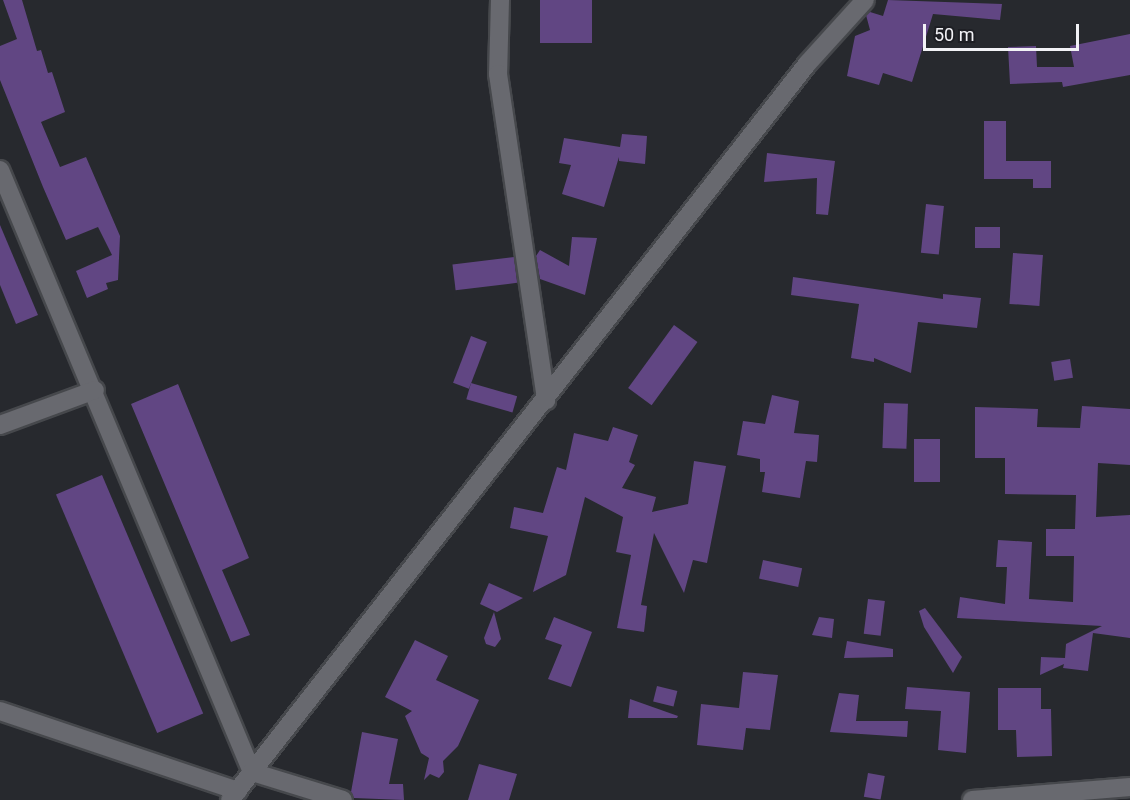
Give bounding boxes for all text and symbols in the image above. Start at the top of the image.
scale bar [926,12,1082,50]
text: 50 m [934,24,974,45]

